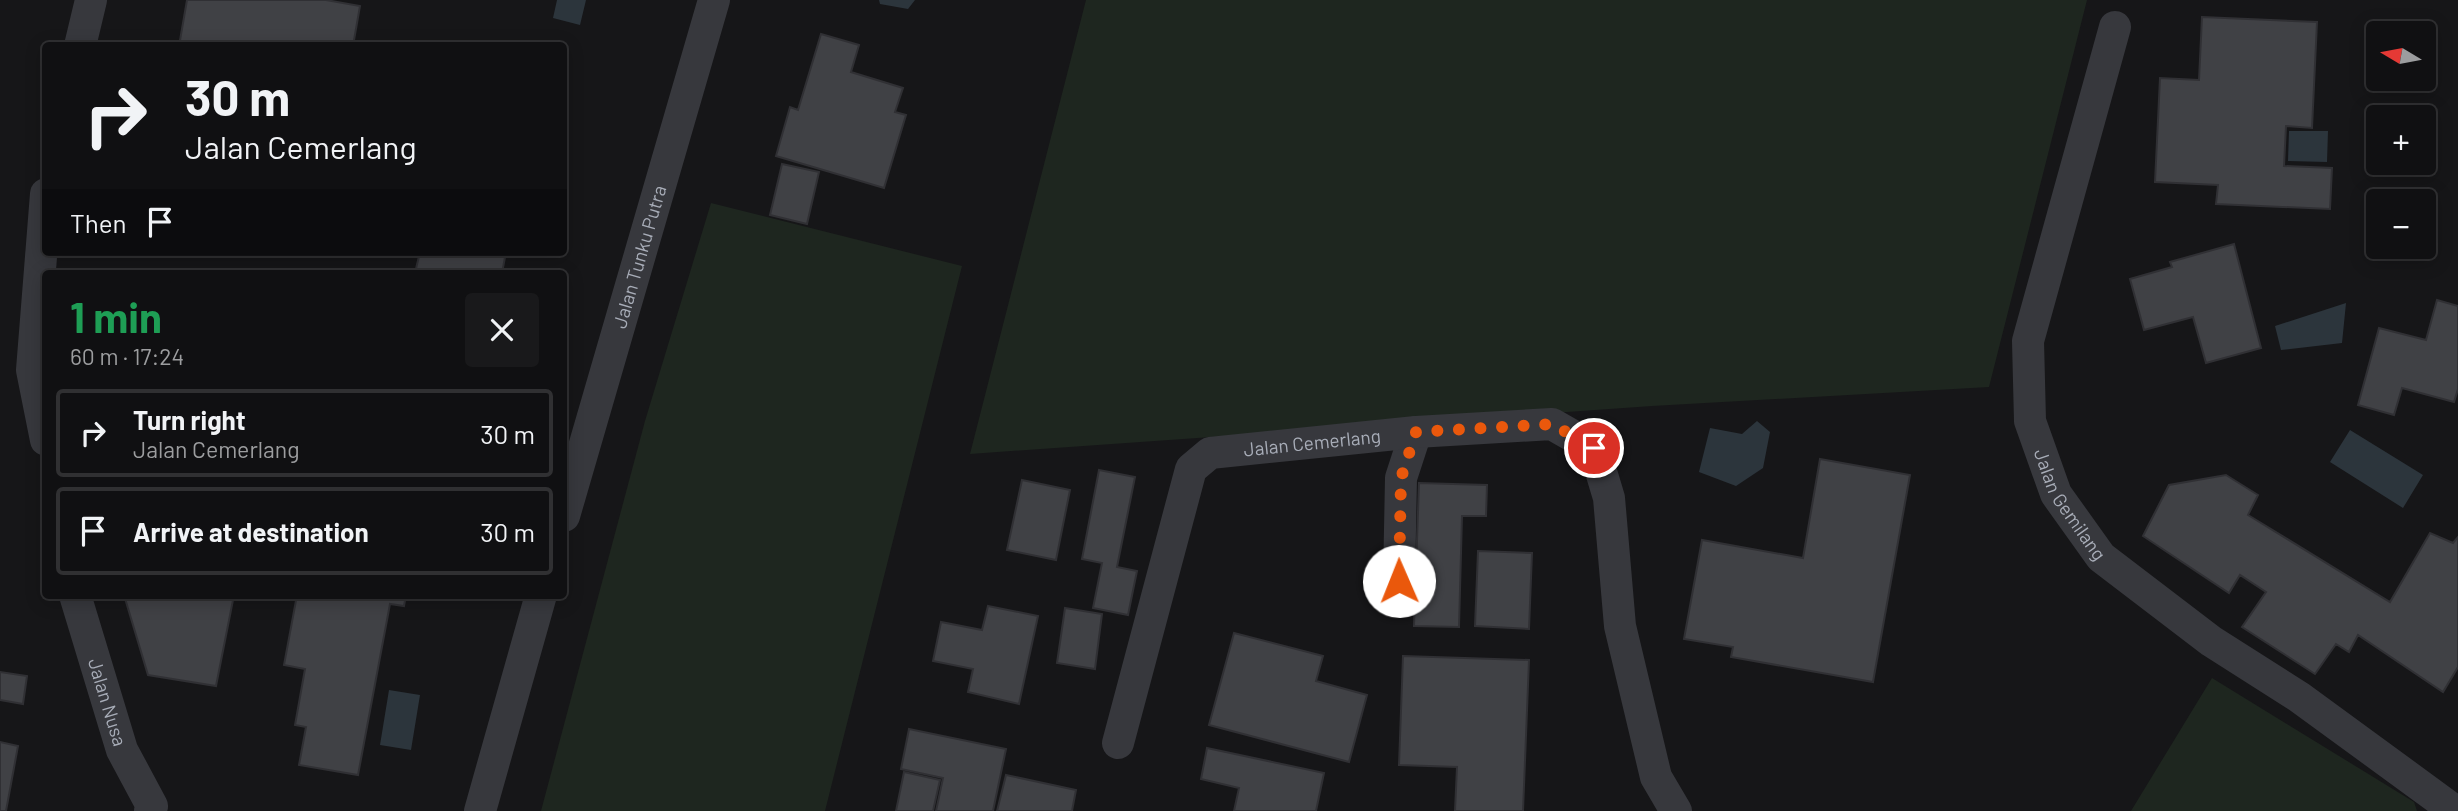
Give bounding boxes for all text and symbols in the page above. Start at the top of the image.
north arrow [2366,21,2436,91]
map controls [2366,21,2436,259]
text: 30 m [185,67,290,126]
icon: right [70,70,161,161]
button: + [2366,105,2436,175]
text: Jalan Cemerlang [185,127,417,165]
street label: Jalan Tunku Putra [607,182,671,331]
button: − [2366,189,2436,259]
icon: arrive [141,203,179,241]
text: Then [70,207,127,238]
text: 1 min [70,291,162,341]
button: close [465,293,539,367]
text: 60 m · 17:24 [70,342,184,370]
text: Turn right [133,404,246,435]
icon: right [74,414,112,452]
text: 30 m [480,418,535,449]
pin [1564,418,1624,478]
street label: Jalan Cemerlang [1242,424,1382,461]
icon: arrive [1575,429,1613,467]
text: Jalan Cemerlang [133,435,300,463]
street label: Jalan Gemilang [2030,446,2111,564]
icon: arrive [74,512,112,550]
text: Arrive at destination [133,516,369,547]
text: 30 m [480,516,535,547]
position arrow [1362,544,1436,618]
street label: Jalan Nusa [84,655,132,749]

